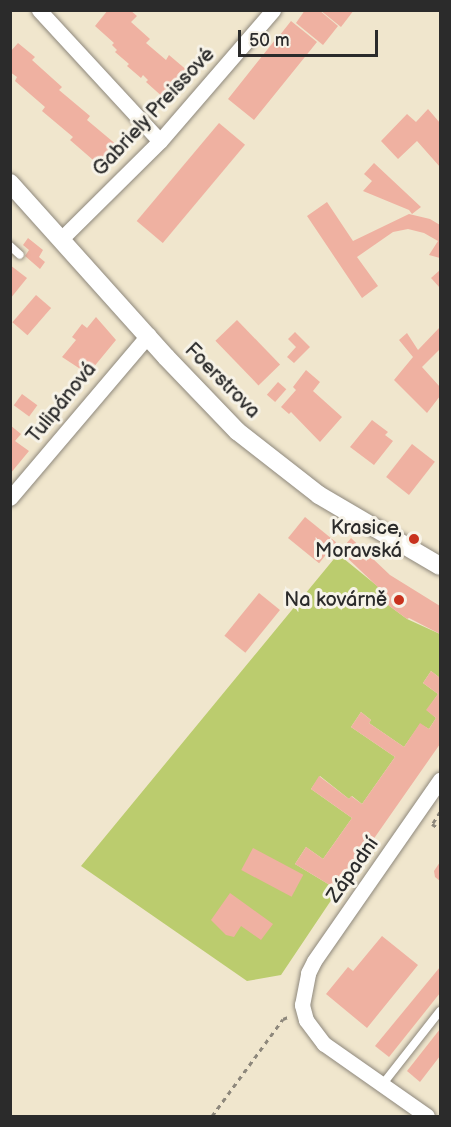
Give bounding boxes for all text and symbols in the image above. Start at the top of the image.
scale bar [241,18,380,56]
text: 50 m [249,30,290,51]
street label: Gabriely Preissové [88,42,220,182]
street label: Foerstrova [179,338,265,424]
street label: Tulipánová [22,358,102,448]
place label: Krasice, Moravská [315,516,402,563]
marker: Krasice, Moravská [407,532,421,546]
place label: Na kovárně [284,588,387,612]
marker: Na kovárně [392,593,406,607]
street label: Západní [322,833,384,907]

